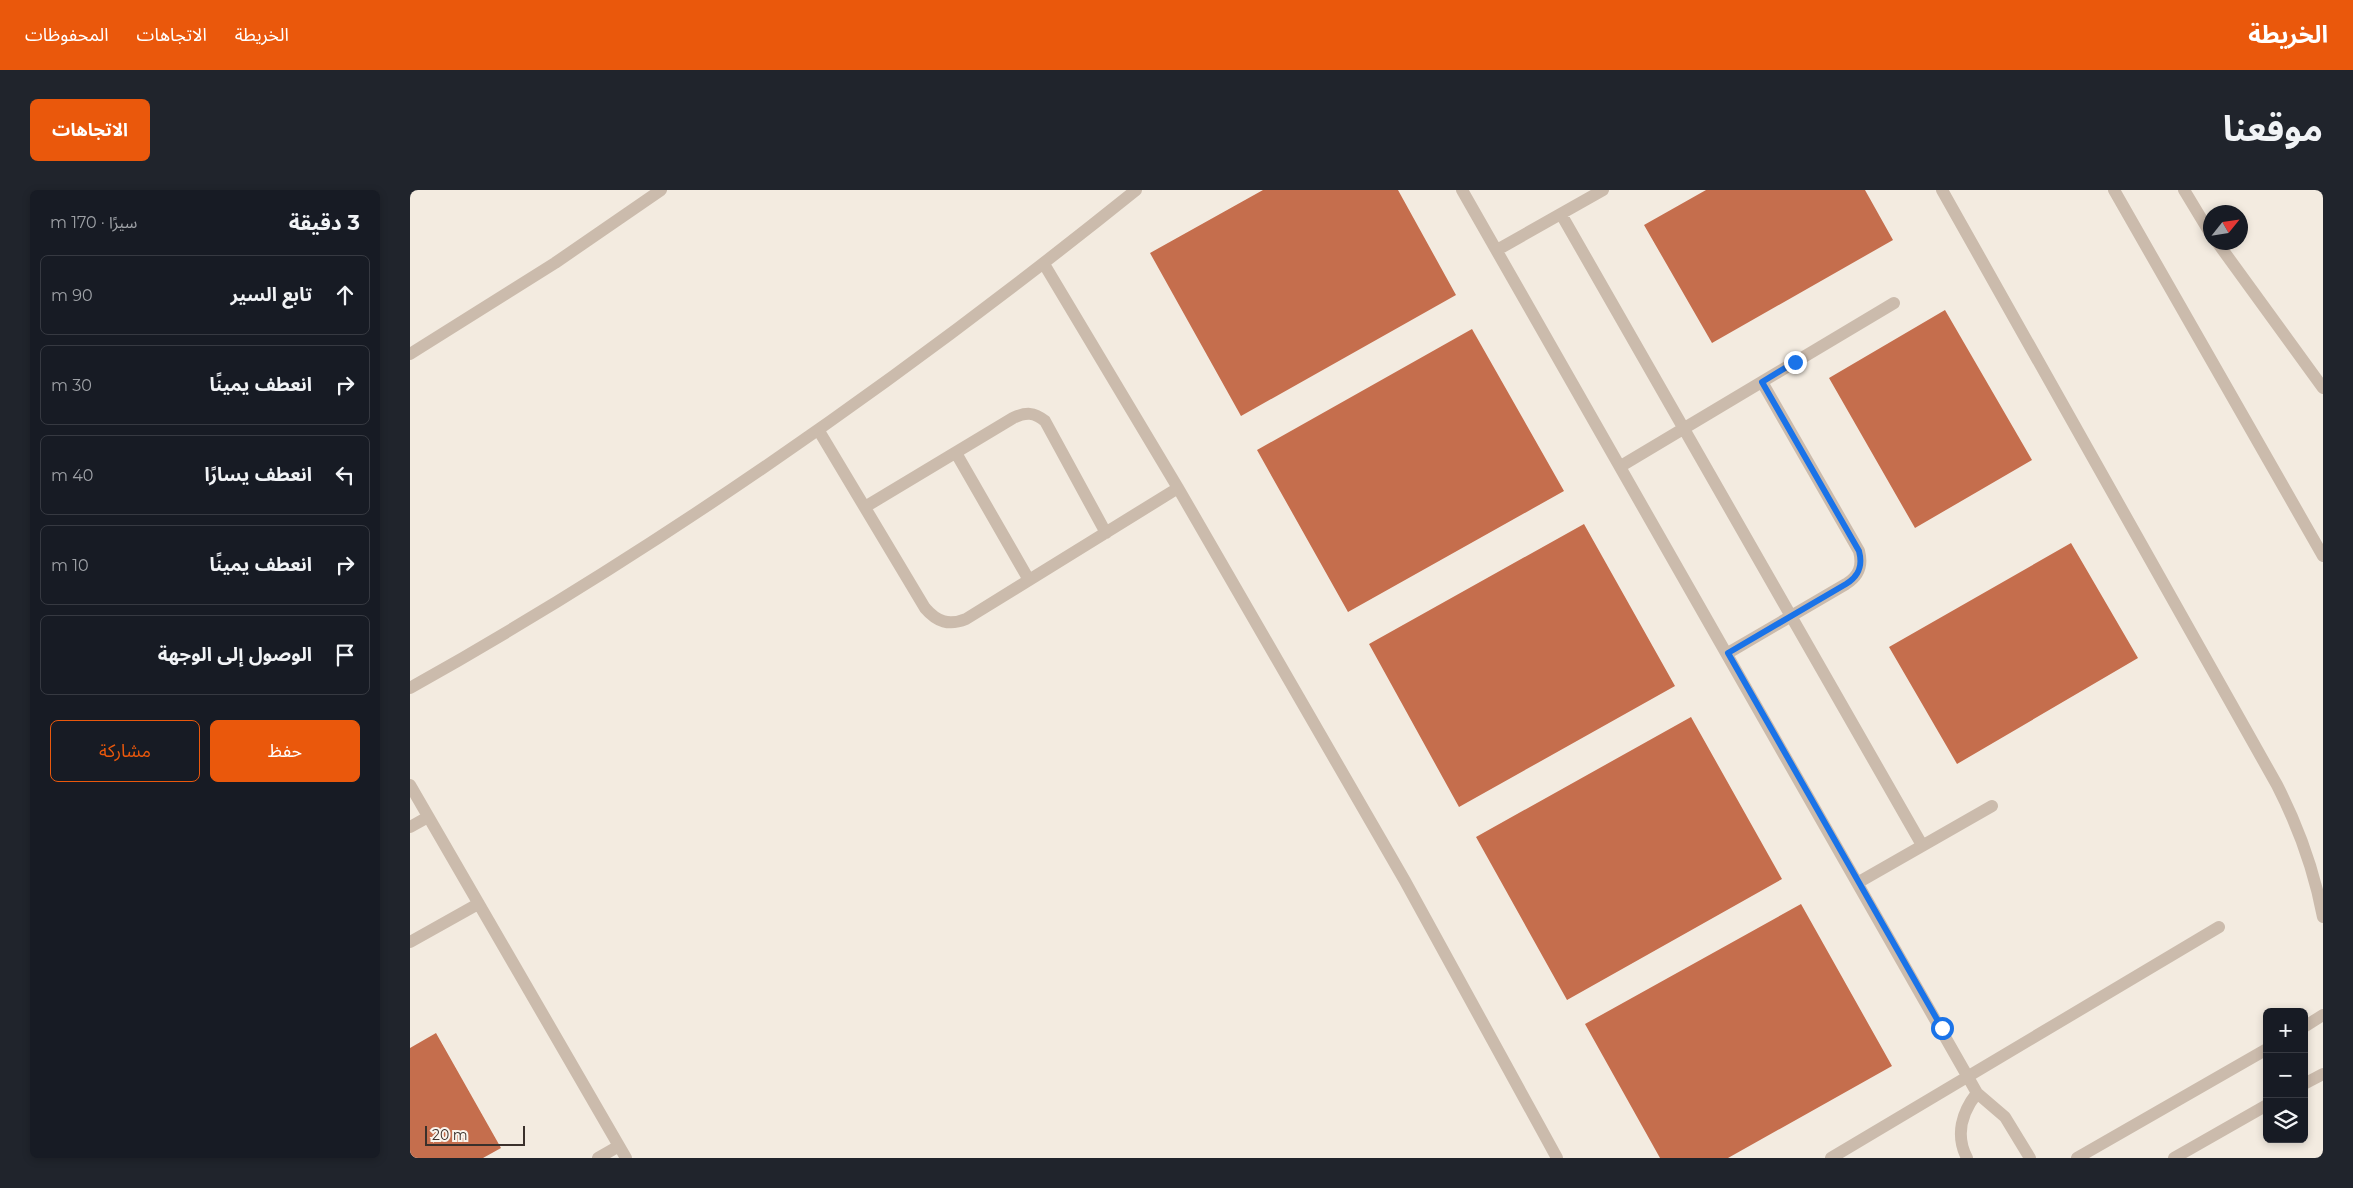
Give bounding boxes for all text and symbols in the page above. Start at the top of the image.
text: الخريطة [2248,20,2328,49]
text: المحفوظات [25,24,109,46]
text: الاتجاهات [137,24,207,46]
text: الخريطة [235,24,289,46]
button: الاتجاهات [30,99,150,161]
text: موقعنا [2223,107,2323,150]
north arrow [2203,205,2248,250]
text: 3 دقيقة [289,210,360,235]
text: سيرًا · 170 m [50,213,137,232]
icon: ahead [331,281,359,309]
text: تابع السير [230,283,312,306]
text: 90 m [51,286,93,305]
route end [1784,351,1807,374]
icon: right [331,371,359,399]
text: انعطف يمينًا [209,373,312,396]
text: 30 m [51,376,92,395]
icon: left [331,461,359,489]
text: انعطف يسارًا [205,463,312,486]
text: 40 m [51,466,93,485]
icon: right [331,551,359,579]
text: انعطف يمينًا [209,553,312,576]
text: 10 m [51,556,89,575]
icon: arrive [331,641,359,669]
text: الوصول إلى الوجهة [158,643,312,666]
button: مشاركة [50,720,200,782]
button: حفظ [210,720,360,782]
map controls [2263,1008,2308,1143]
button: + [2263,1008,2308,1053]
route start [1931,1017,1954,1040]
button: − [2263,1053,2308,1098]
button: layers [2263,1098,2308,1143]
scale bar [425,1123,525,1146]
text: 20 m [432,1126,468,1144]

